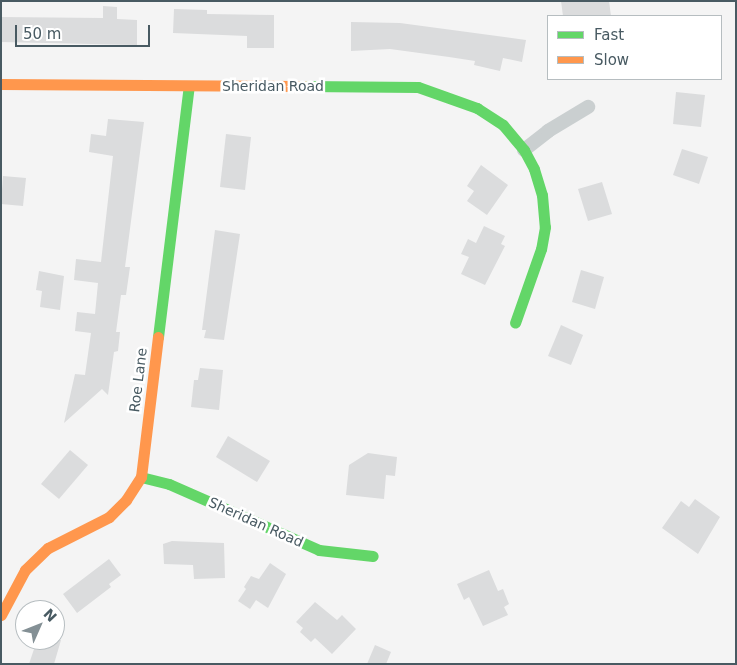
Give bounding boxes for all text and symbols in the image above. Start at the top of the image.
scale bar [18,15,152,47]
legend [547,15,722,80]
text: 50 m [23,25,61,43]
text: Fast [594,26,624,44]
text: Slow [594,51,629,69]
street label: Sheridan Road [222,78,324,94]
street label: Roe Lane [126,347,150,413]
street label: Sheridan Road [206,494,306,550]
north arrow [15,600,65,650]
text: N [40,606,60,625]

